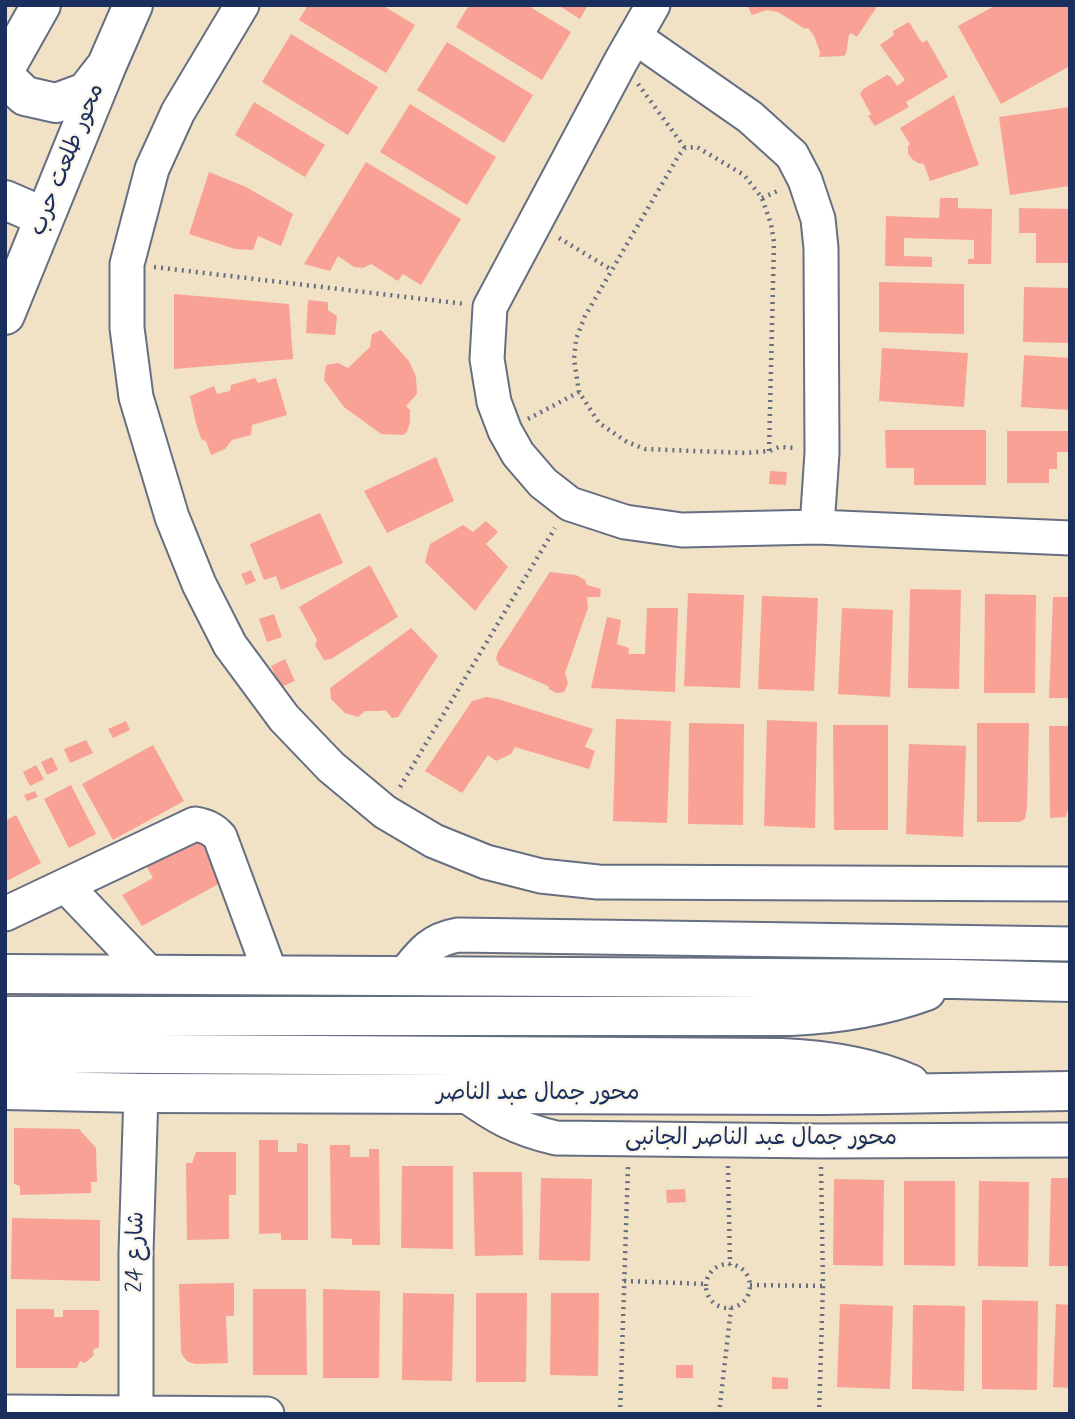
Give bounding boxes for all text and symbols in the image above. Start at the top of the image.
street label: محور طلعت حرب [25,80,111,240]
street label: محور جمال عبد الناصر [437,1080,639,1108]
street label: محور جمال عبد الناصر الجانبى [625,1125,897,1153]
street label: شارع 24 [122,1211,152,1293]

